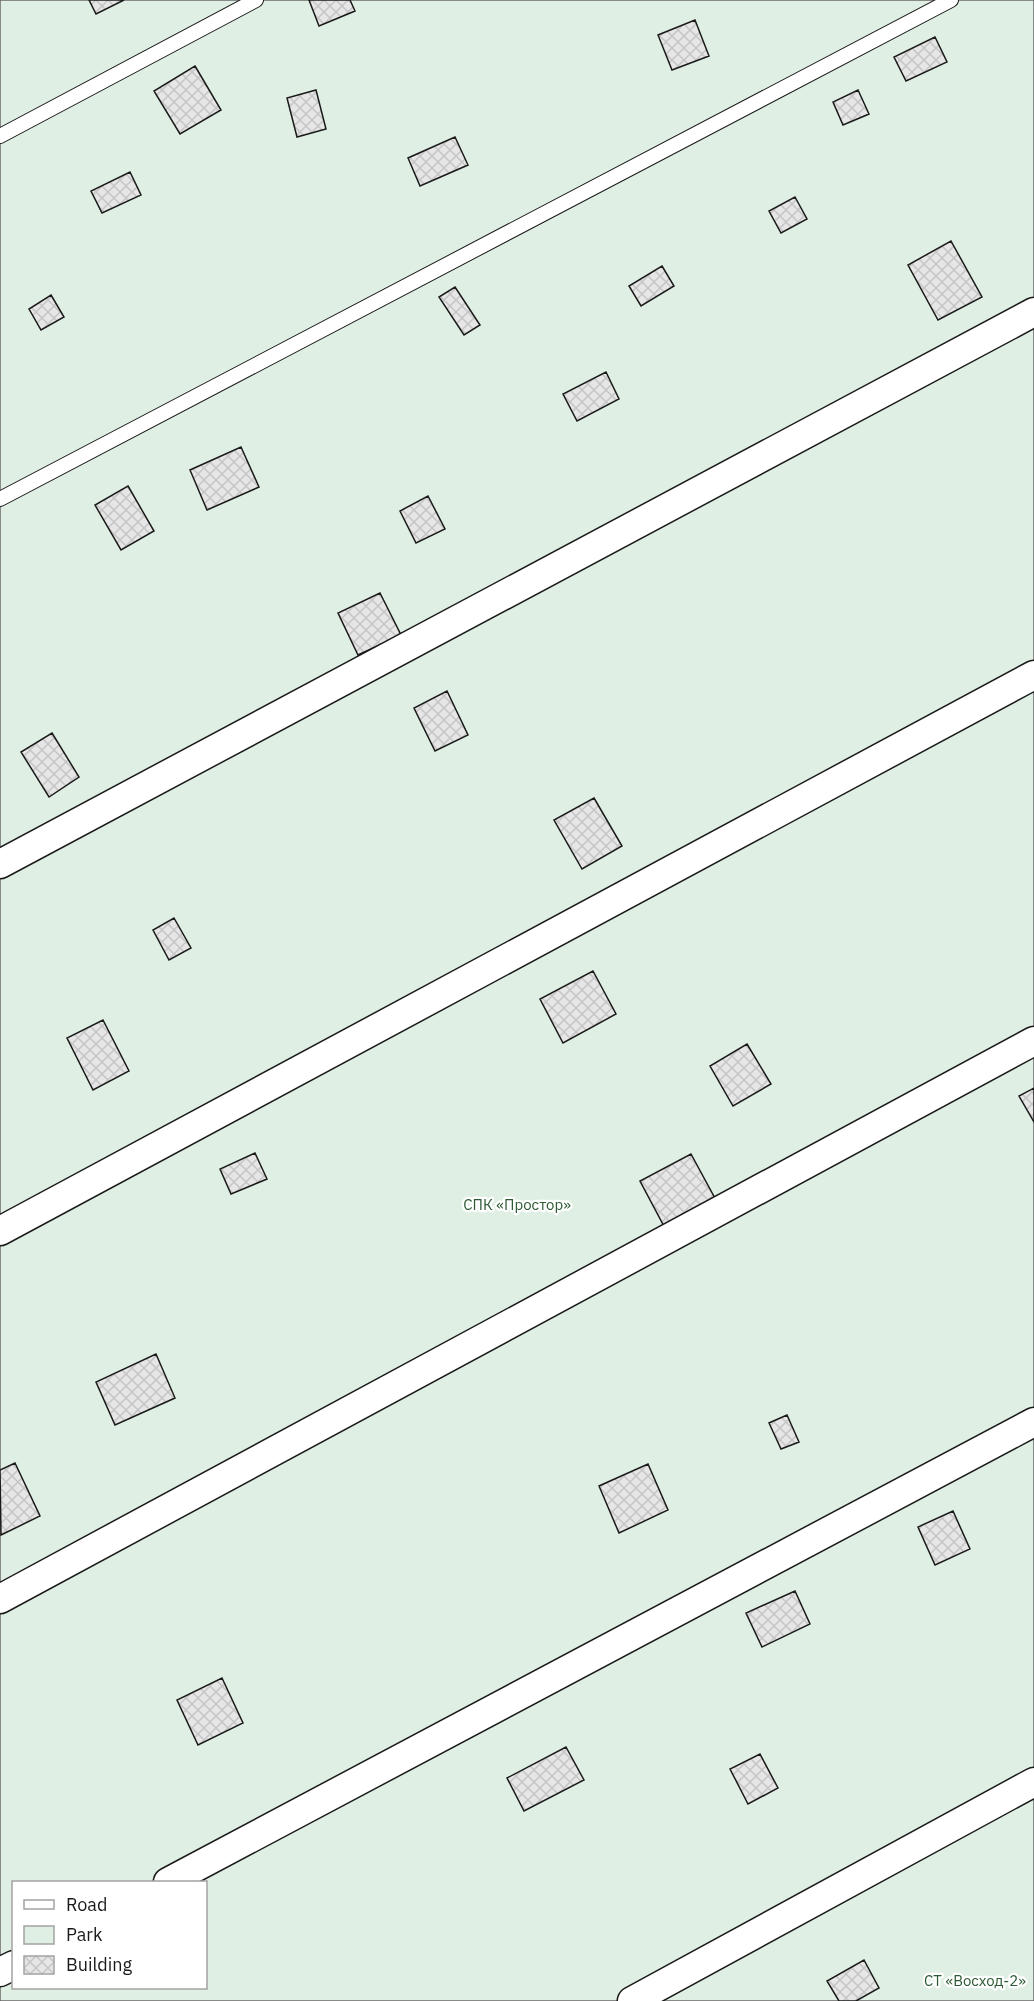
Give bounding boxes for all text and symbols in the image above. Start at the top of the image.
park label: СПК «Простор» [463,1195,571,1214]
legend [12,1881,207,1989]
text: Road [66,1893,107,1916]
text: Park [66,1923,103,1946]
text: Building [66,1953,133,1976]
park label: СТ «Восход-2» [924,1971,1026,1990]

